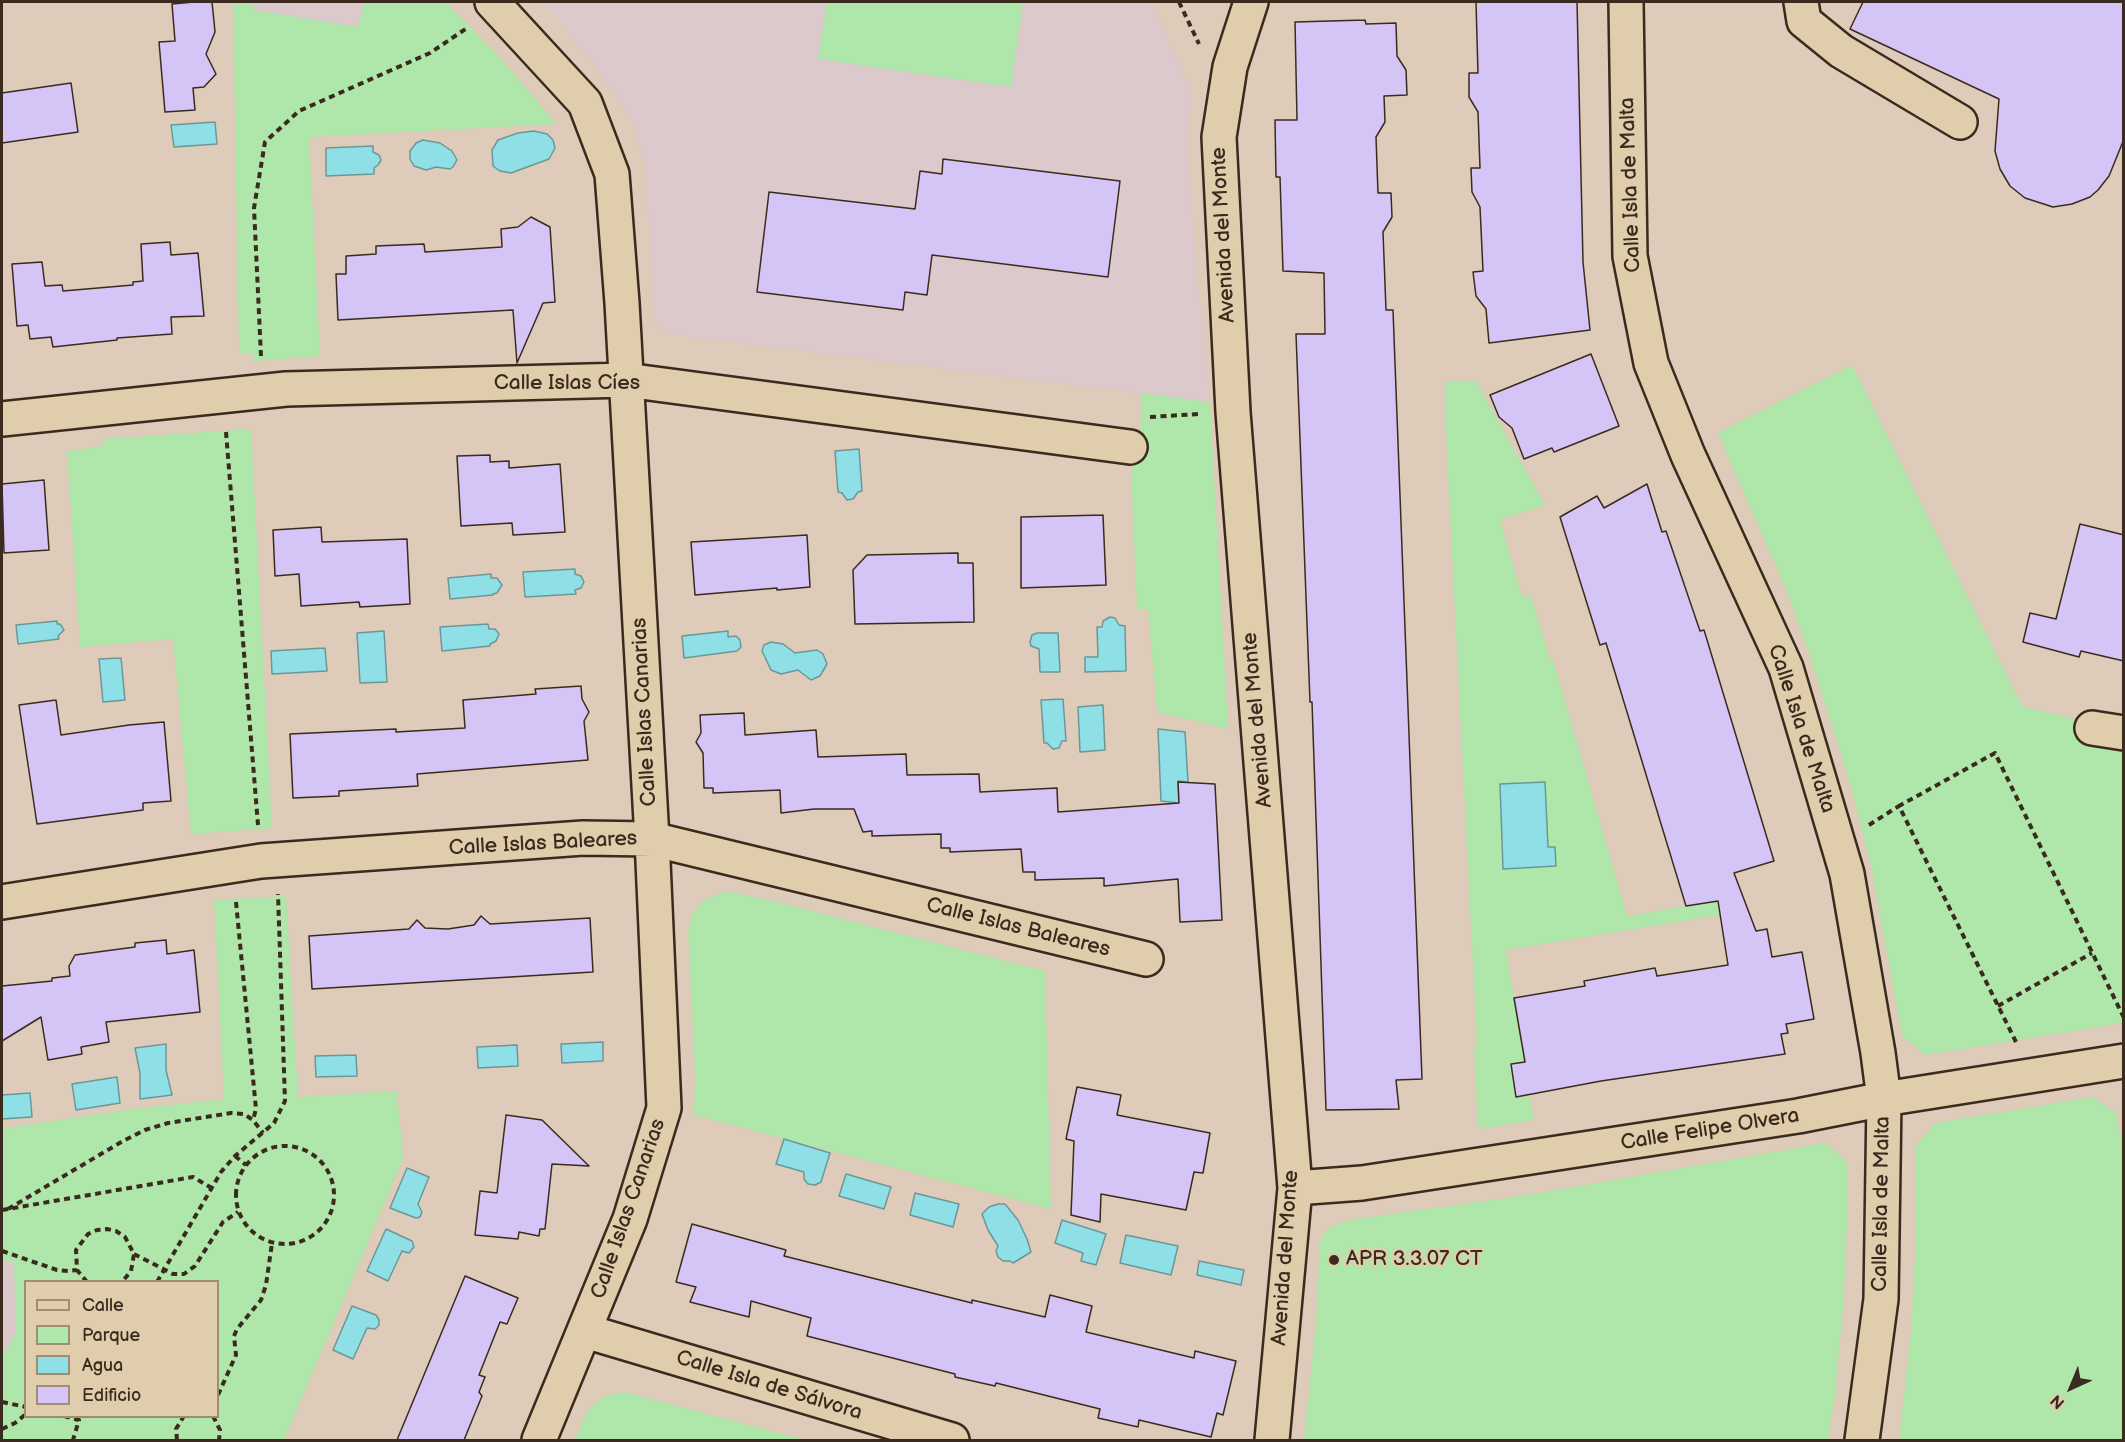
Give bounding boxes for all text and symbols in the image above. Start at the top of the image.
street label: Calle Isla de Malta [1615,97,1647,273]
street label: Avenida del Monte [1207,146,1241,324]
street label: Calle Islas Cíes [494,371,640,397]
street label: Calle Islas Canarias [627,617,663,807]
street label: Avenida del Monte [1238,631,1278,809]
street label: Calle Isla de Malta [1762,642,1840,816]
street label: Calle Islas Baleares [448,826,638,862]
street label: Calle Islas Baleares [923,893,1113,963]
street label: Calle Felipe Olvera [1619,1103,1801,1157]
street label: Calle Islas Canarias [586,1116,672,1302]
street label: Calle Isla de Malta [1868,1116,1896,1292]
street label: Avenida del Monte [1267,1169,1305,1347]
place label: APR 3.3.07 CT [1346,1247,1483,1273]
marker: APR 3.3.07 CT [1327,1253,1341,1267]
legend [24,1280,219,1418]
text: Calle [82,1295,124,1316]
text: Parque [82,1325,140,1346]
street label: Calle Isla de Sálvora [673,1346,865,1426]
text: Agua [82,1355,123,1376]
north arrow [2041,1358,2101,1418]
text: Edificio [82,1385,141,1406]
text: N [2047,1390,2069,1412]

